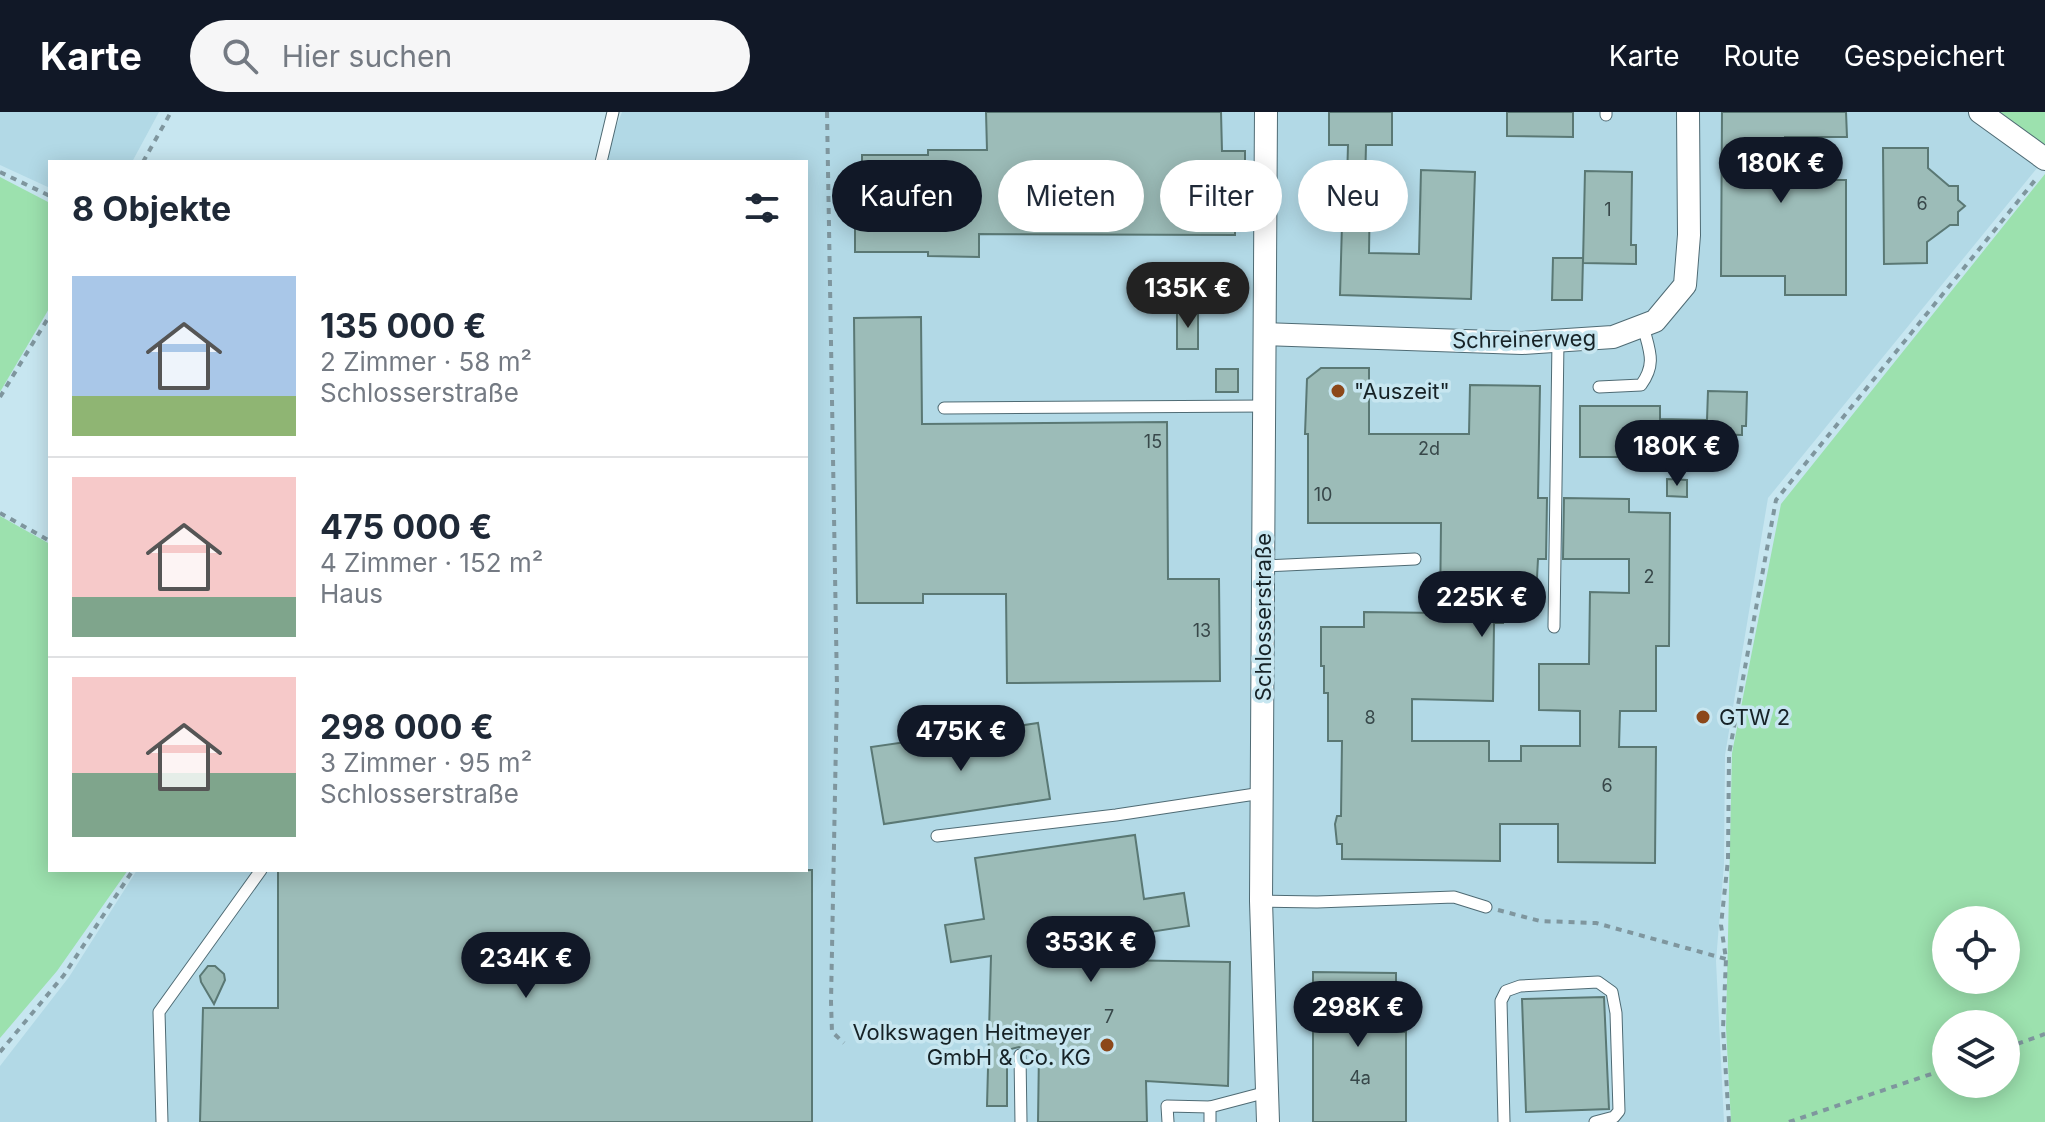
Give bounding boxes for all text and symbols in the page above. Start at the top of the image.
search box [190,20,750,92]
text: Karte [40,33,142,79]
icon: search [218,34,262,78]
text: Hier suchen [282,38,452,74]
text: Karte [1609,39,1680,73]
text: Route [1724,39,1800,73]
text: Gespeichert [1844,39,2005,73]
pin: 180K € [1716,137,1846,205]
text: 180K € [1737,147,1825,178]
chip: Kaufen [832,160,982,232]
chip: Mieten [998,160,1144,232]
chip: Filter [1160,160,1282,232]
chip: Neu [1298,160,1408,232]
icon: filters [740,186,784,230]
text: 8 Objekte [72,188,231,229]
house number: 6 [1916,193,1928,214]
house number: 1 [1604,199,1612,220]
pin: 135K € [1123,262,1253,330]
text: 135K € [1144,272,1232,303]
text: 135 000 € [320,305,487,346]
icon: home [136,308,232,404]
street label: Schreinerweg [1452,325,1596,353]
text: 2 Zimmer · 58 m² [320,346,532,377]
text: Schlosserstraße [320,377,519,408]
place label: "Auszeit" [1354,378,1450,404]
marker: "Auszeit" [1329,382,1347,400]
pin: 180K € [1612,420,1742,488]
text: 180K € [1633,430,1721,461]
house number: 15 [1144,431,1162,452]
house number: 2d [1418,438,1440,459]
house number: 10 [1314,484,1332,505]
text: 475 000 € [320,506,492,547]
icon: home [136,509,232,605]
street label: Schlosserstraße [1250,533,1276,701]
text: 4 Zimmer · 152 m² [320,547,543,578]
house number: 2 [1644,566,1654,587]
pin: 225K € [1417,571,1547,639]
text: Haus [320,578,383,609]
text: 225K € [1436,581,1528,612]
house number: 13 [1193,620,1211,641]
place label: GTW 2 [1719,704,1790,730]
pin: 475K € [896,705,1026,773]
text: 298 000 € [320,706,494,747]
house number: 8 [1364,707,1376,728]
marker: GTW 2 [1694,708,1712,726]
icon: home [136,709,232,805]
text: 475K € [915,715,1007,746]
text: 3 Zimmer · 95 m² [320,747,532,778]
house number: 6 [1601,775,1613,796]
text: Schlosserstraße [320,778,519,809]
map controls [1932,906,2020,1098]
button: locate [1932,906,2020,994]
pin: 353K € [1026,916,1156,984]
text: 353K € [1045,926,1137,957]
pin: 234K € [461,932,591,1000]
text: 234K € [479,942,573,973]
pin: 298K € [1293,981,1423,1049]
text: 298K € [1312,991,1404,1022]
house number: 7 [1104,1006,1114,1027]
button: layers [1932,1010,2020,1098]
place label: Volkswagen Heitmeyer GmbH & Co. KG [852,1019,1091,1070]
marker: Volkswagen Heitmeyer GmbH & Co. KG [1098,1036,1116,1054]
house number: 4a [1349,1067,1371,1088]

